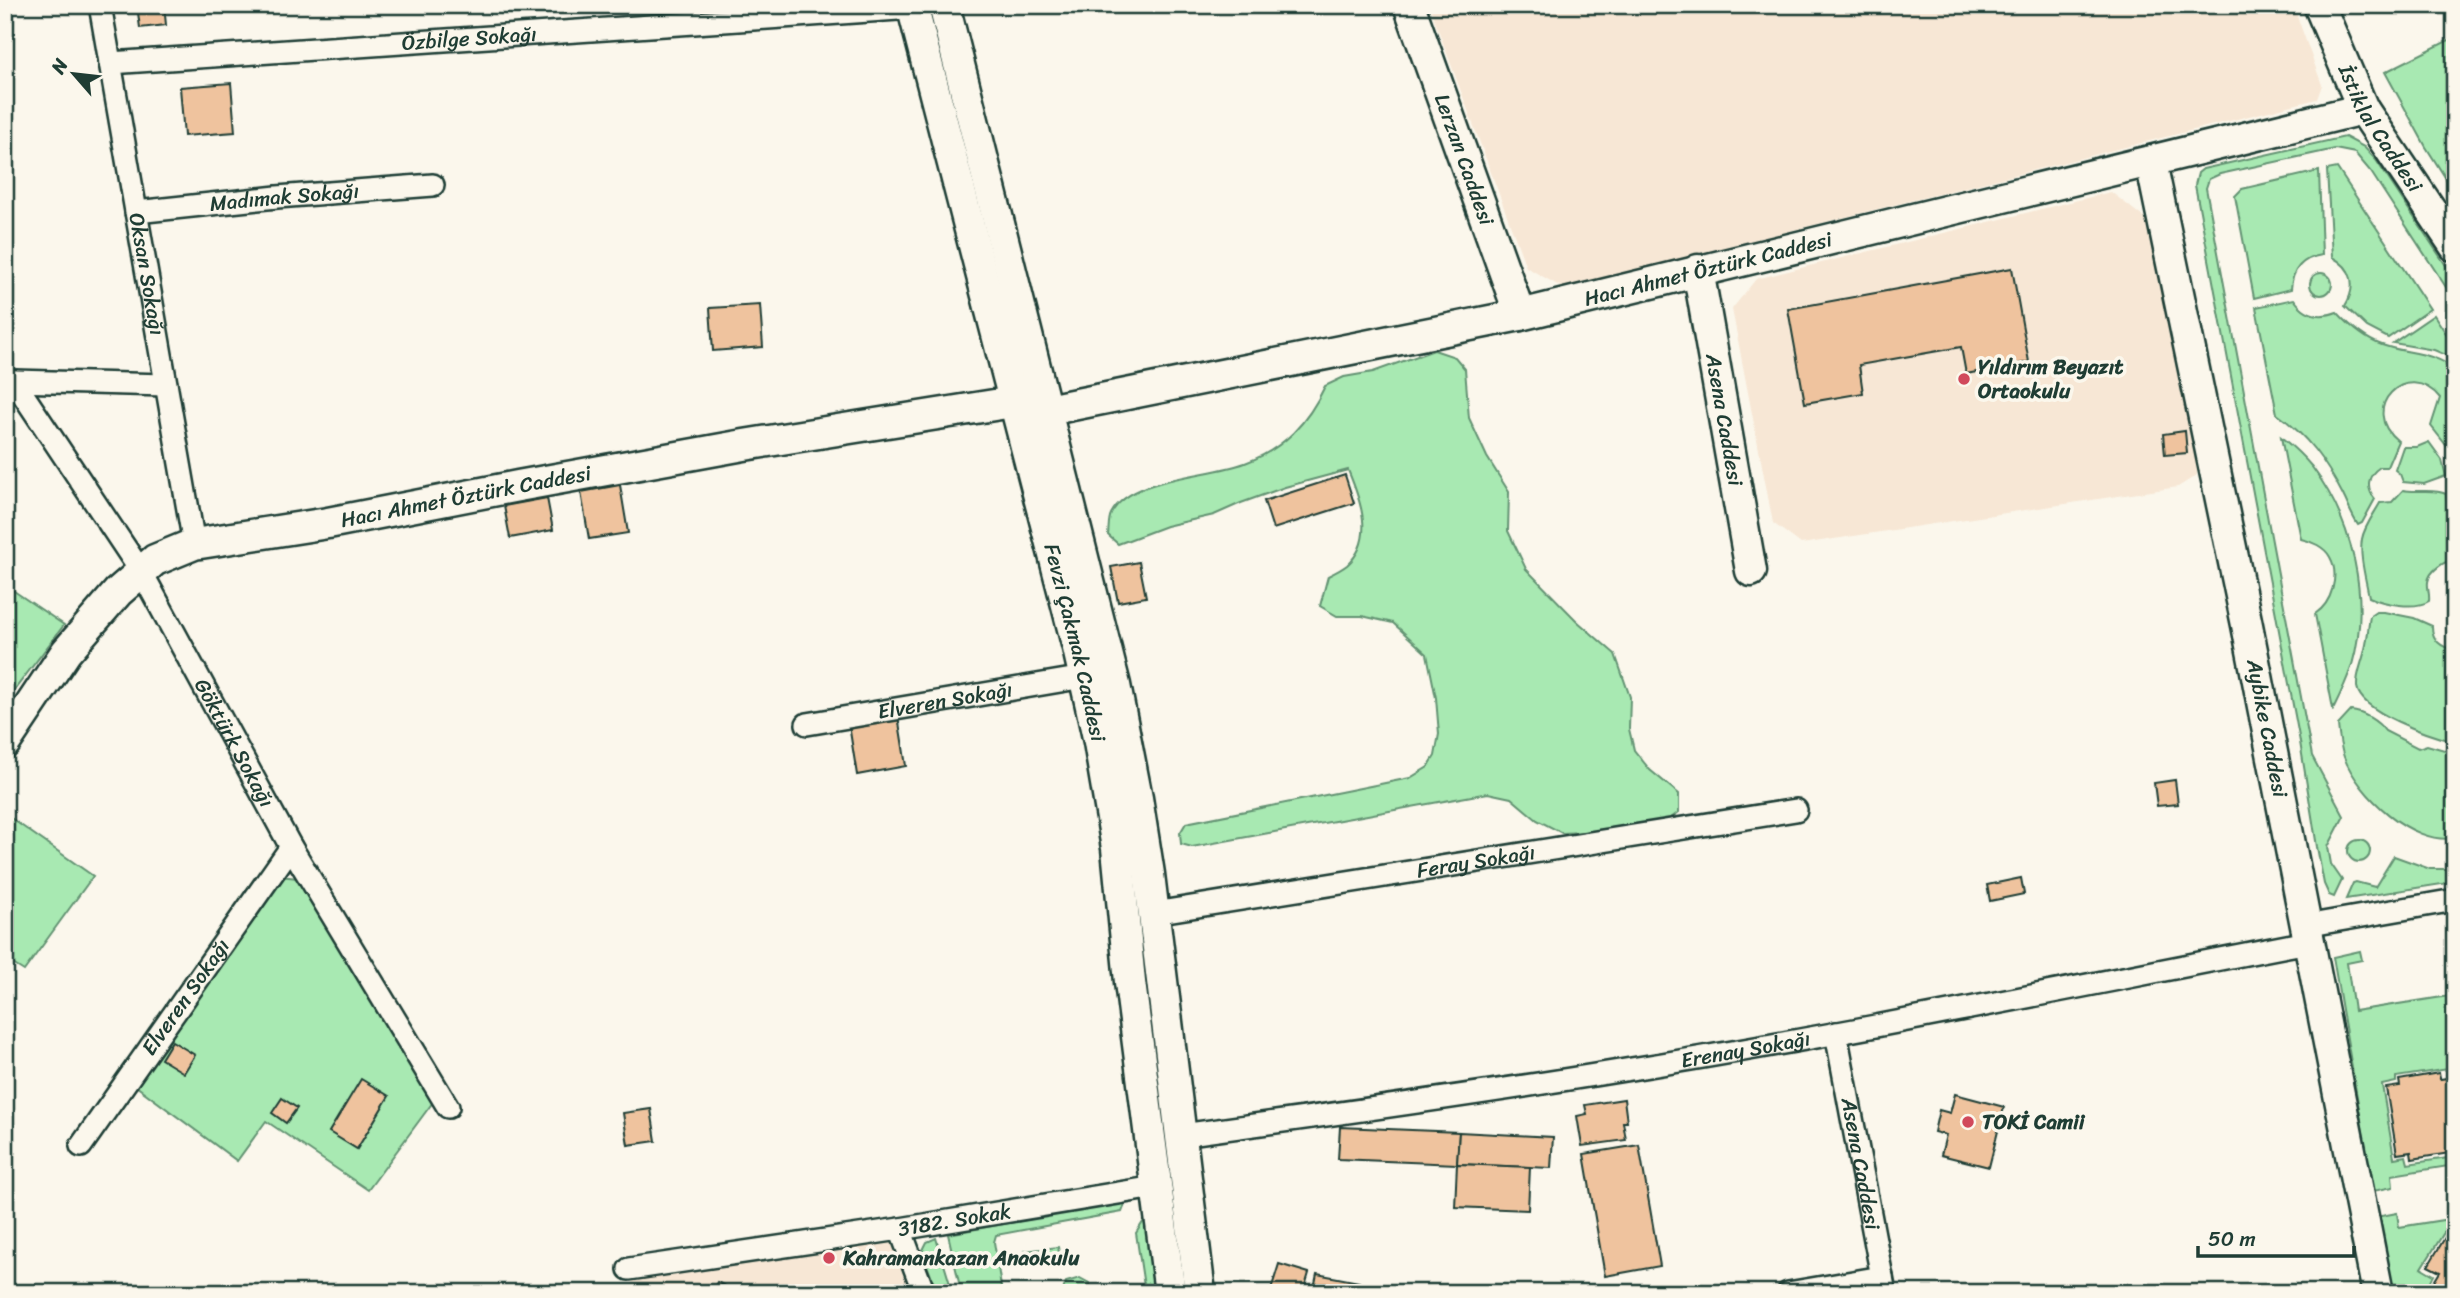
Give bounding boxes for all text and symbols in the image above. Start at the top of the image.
street label: Özbilge Sokağı [400,15,538,62]
north arrow [38,38,108,108]
text: N [41,52,77,81]
street label: İstiklal Caddesi [2327,57,2434,201]
street label: Lerzan Caddesi [1423,88,1506,232]
street label: Madımak Sokağı [208,172,361,223]
street label: Oksan Sokağı [118,210,176,338]
street label: Hacı Ahmet Öztürk Caddesi [1580,220,1837,318]
place label: Yıldırım Beyazıt Ortaokulu [1978,348,2124,410]
street label: Asena Caddesi [1694,350,1755,490]
marker: Yıldırım Beyazıt Ortaokulu [1956,371,1972,387]
street label: Hacı Ahmet Öztürk Caddesi [337,454,595,539]
street label: Fevzi Çakmak Caddesi [1033,539,1118,746]
street label: Aybike Caddesi [2235,655,2300,802]
street label: Elveren Sokağı [875,670,1016,731]
street label: Göktürk Sokağı [184,671,285,815]
street label: Feray Sokağı [1414,833,1538,890]
street label: Elveren Sokağı [131,930,240,1064]
street label: Erenay Sokağı [1678,1019,1814,1080]
street label: Asena Caddesi [1829,1094,1892,1234]
place label: TOKİ Camii [1982,1103,2086,1141]
marker: TOKİ Camii [1960,1114,1976,1130]
street label: 3182. Sokak [895,1192,1014,1248]
scale bar [2198,1214,2353,1258]
text: 50 m [2208,1220,2256,1258]
place label: Kahramankazan Anaokulu [842,1239,1080,1277]
marker: Kahramankazan Anaokulu [821,1250,837,1266]

